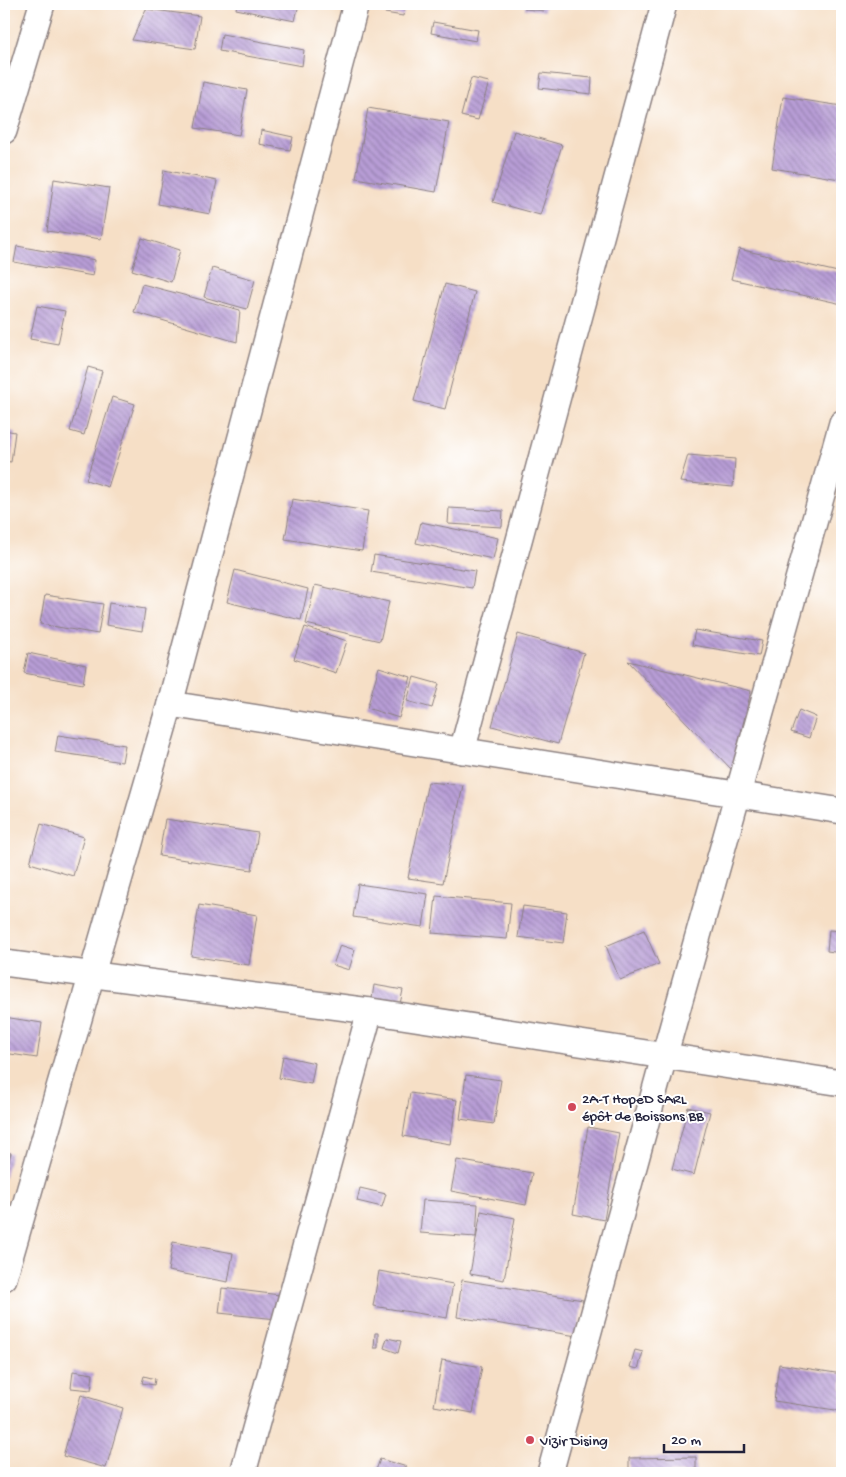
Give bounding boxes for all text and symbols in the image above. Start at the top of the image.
place label: 2A-T HopeD SARL épôt de Boissons BB [582,1091,704,1126]
marker: 2A-T HopeD SARL épôt de Boissons BB [566,1101,578,1113]
scale bar [664,1422,744,1454]
text: 20 m [671,1432,701,1450]
place label: Vizir Dising [539,1433,608,1451]
marker: Vizir Dising [524,1434,536,1446]

